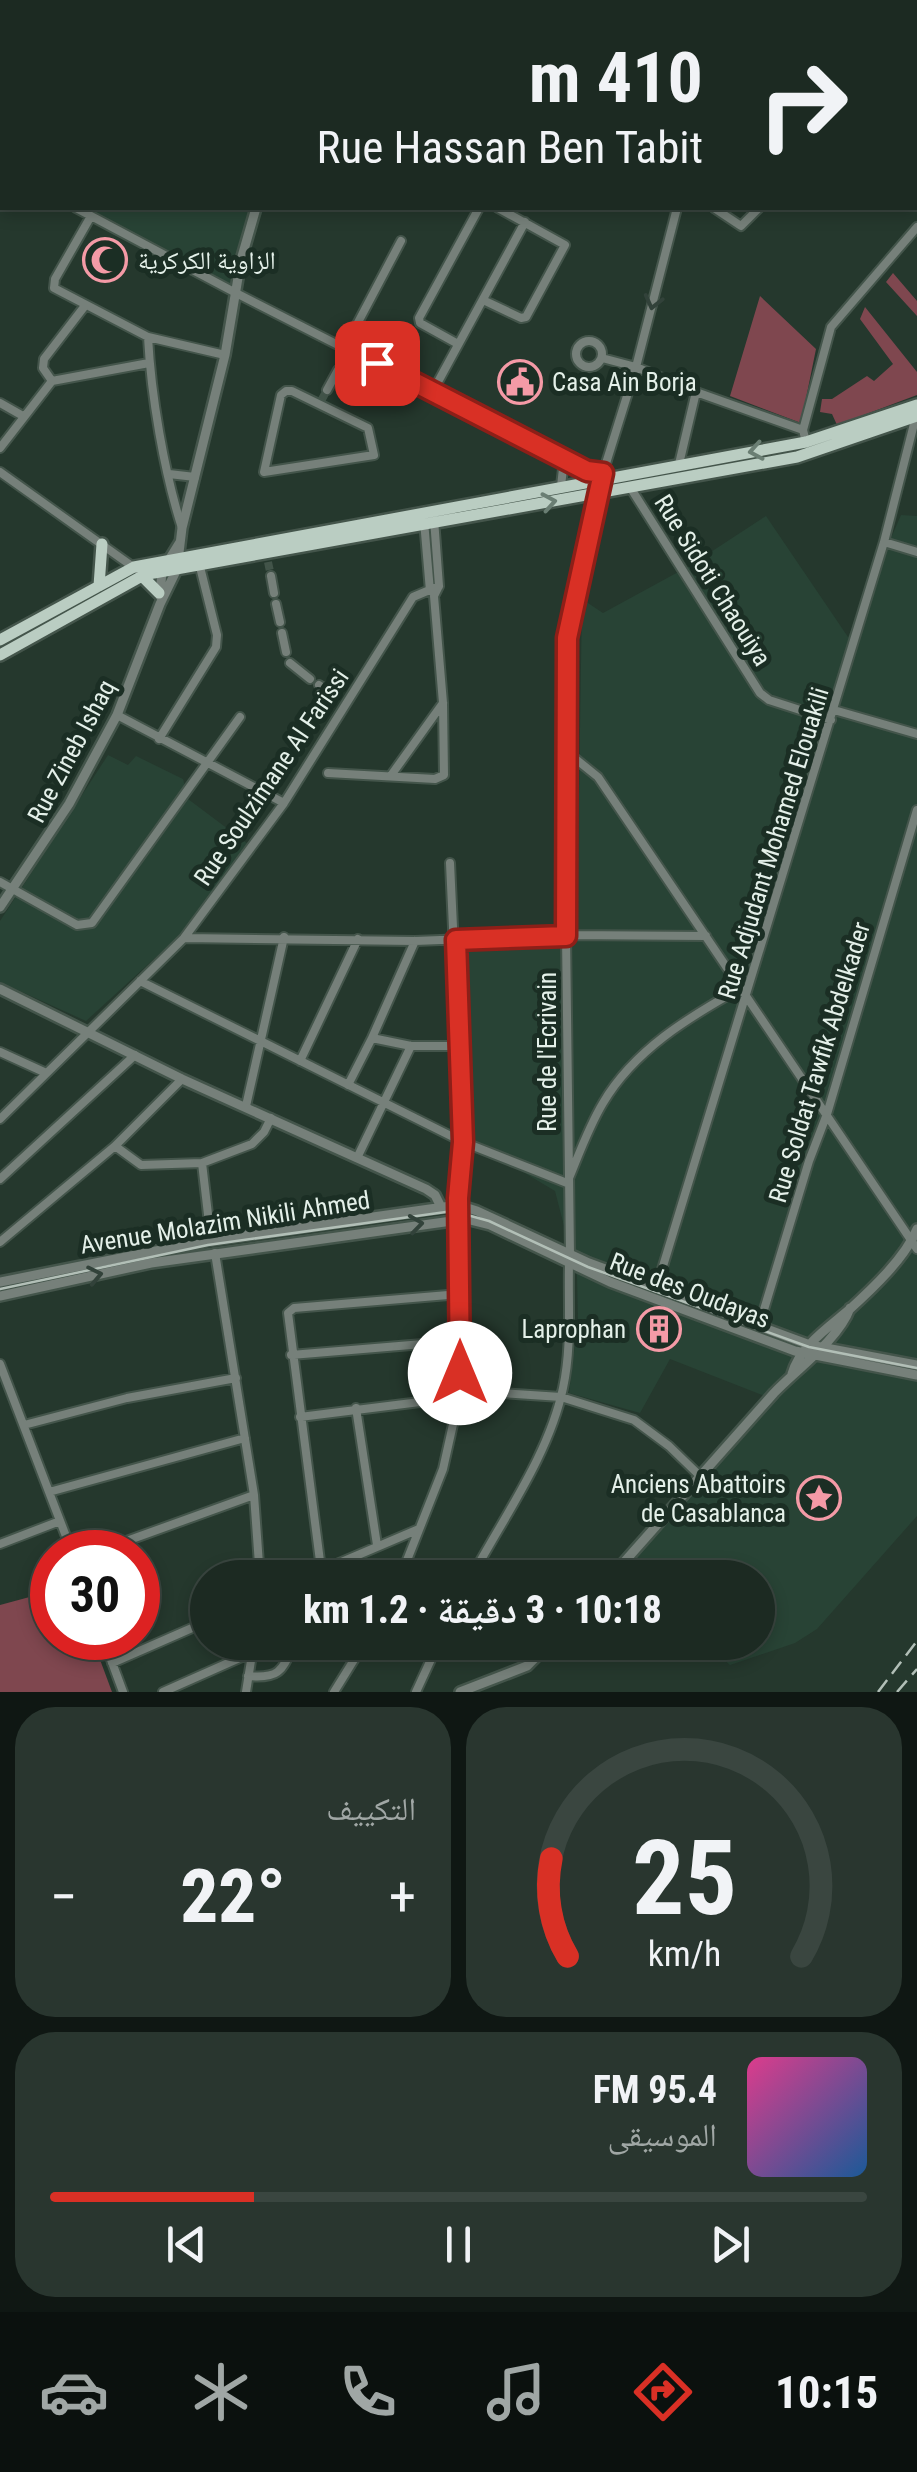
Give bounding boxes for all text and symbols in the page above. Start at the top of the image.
text: 410 m [529,37,703,119]
icon: right [738,40,868,170]
text: Rue Hassan Ben Tabit [317,121,703,174]
mosque icon: الزاوية الكركرية [82,237,128,283]
place label: الزاوية الكركرية [138,246,276,275]
one-way arrow [644,293,665,310]
pin [335,321,420,406]
icon: arrive [350,336,405,391]
public building icon: Casa Ain Borja [497,359,543,405]
place label: Casa Ain Borja [552,368,697,397]
one-way arrow [748,440,765,461]
street label: Rue Sidoti Chaouiya [648,489,777,671]
one-way arrow [541,492,557,513]
street label: Rue Soulzimane Al Farissi [188,664,355,891]
street label: Rue Zineb Ishaq [22,675,121,828]
street label: Rue Adjudant Mohamed Elouakili [712,684,835,1002]
street label: Rue Soldat Tawfik Abdelkader [763,918,876,1206]
street label: Rue de l'Ecrivain [533,972,562,1132]
street label: Avenue Molazim Nikili Ahmed [78,1185,372,1260]
one-way arrow [408,1214,424,1235]
street label: Rue des Oudayas [606,1247,774,1334]
one-way arrow [86,1266,103,1287]
building icon: Laprophan [636,1306,682,1352]
place label: Laprophan [521,1315,626,1344]
position arrow [408,1321,512,1425]
place label: Anciens Abattoirs de Casablanca [611,1470,786,1528]
place icon: Anciens Abattoirs de Casablanca [796,1475,842,1521]
speed limit sign: 30 [30,1530,160,1660]
text: 10:18 · 3 دقيقة · 1.2 km [303,1588,662,1632]
text: التكييف [326,1790,416,1828]
text: 25 [631,1818,737,1939]
text: 22° [180,1852,286,1940]
text: − [50,1865,78,1929]
text: + [389,1865,416,1929]
text: km/h [647,1933,721,1975]
text: 95.4 FM [593,2068,717,2112]
text: الموسيقى [607,2116,717,2154]
icon: previous [159,2217,214,2272]
icon: pause [431,2217,486,2272]
icon: next [703,2217,758,2272]
icon: car [39,2357,109,2427]
icon: climate [186,2357,256,2427]
icon: phone [333,2357,403,2427]
icon: music [481,2357,551,2427]
icon: directions [628,2357,698,2427]
text: 10:15 [775,2366,878,2419]

